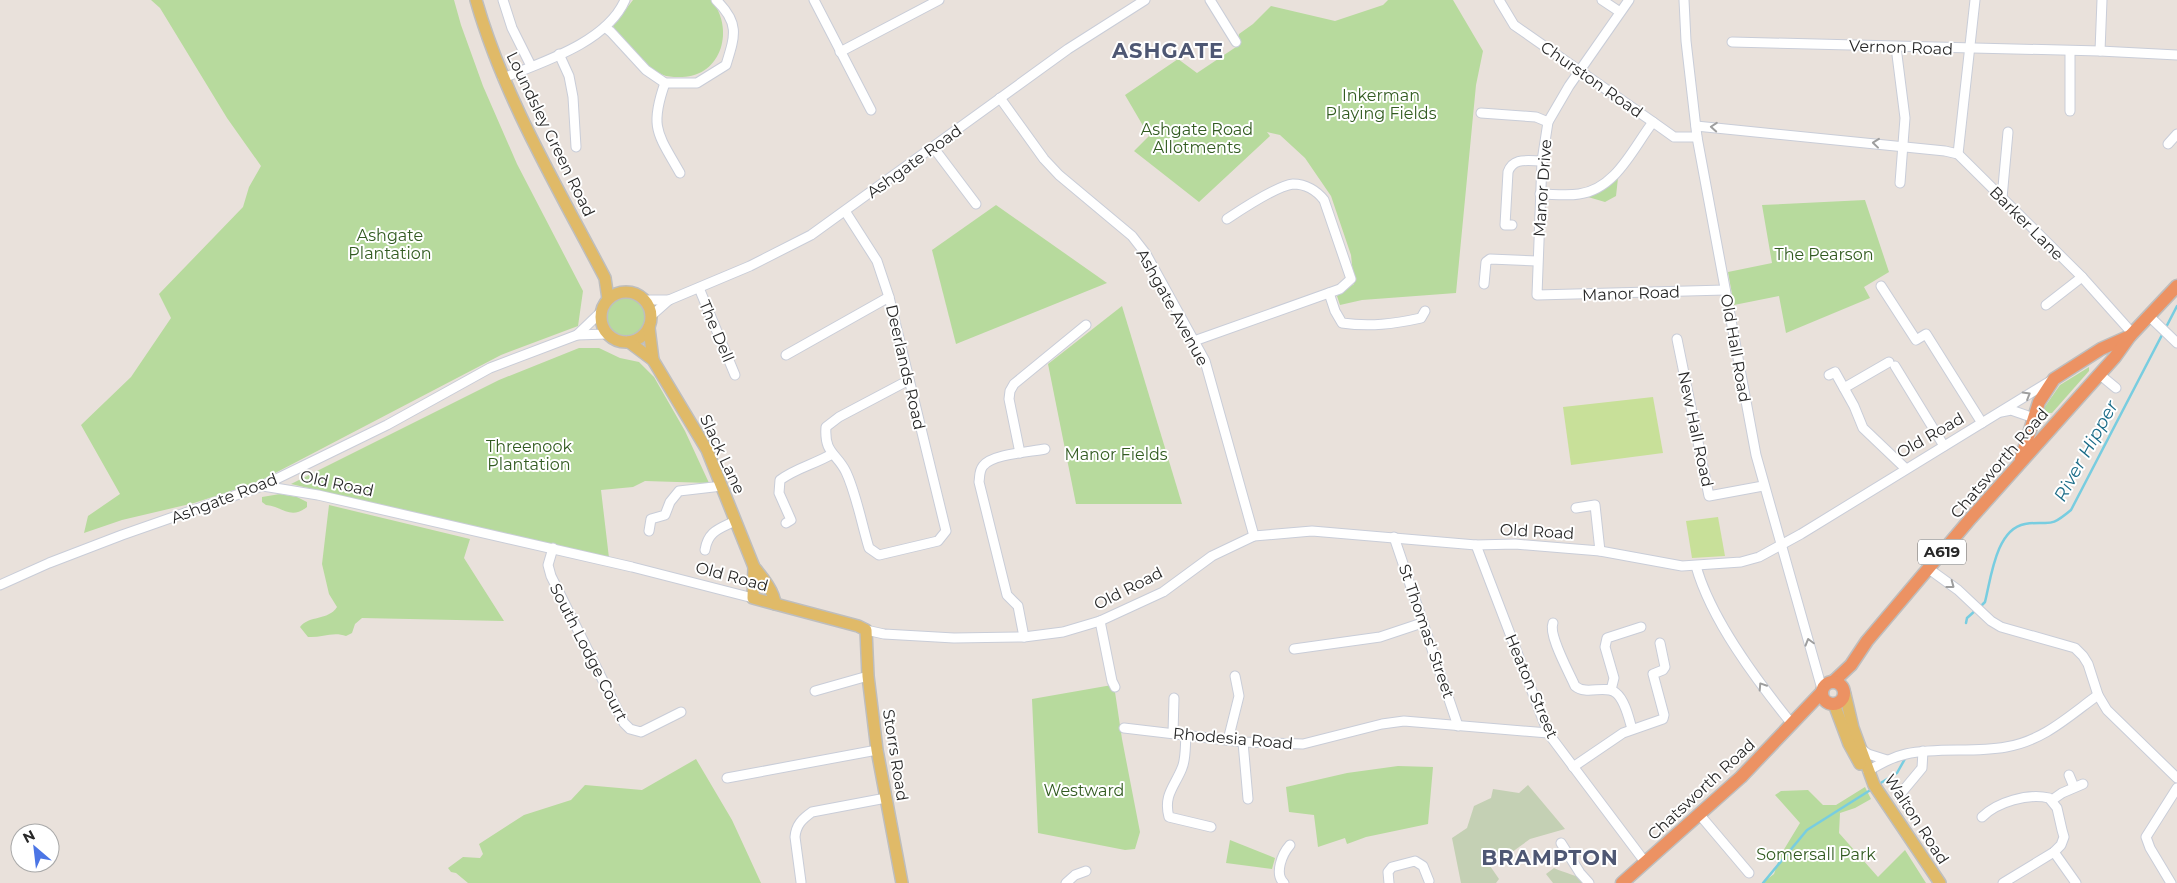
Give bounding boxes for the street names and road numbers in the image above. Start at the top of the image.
street label: Vernon Road [1849,36,1953,59]
street label: Churston Road [1537,37,1646,122]
street label: Loundsley Green Road [502,49,599,220]
street label: Ashgate Road [863,121,965,202]
street label: Manor Drive [1530,138,1555,238]
street label: Barker Lane [1986,182,2068,264]
street label: Ashgate Avenue [1133,245,1213,369]
street label: Manor Road [1582,282,1680,305]
street label: Old Hall Road [1717,292,1754,404]
street label: The Dell [695,297,738,365]
street label: Deerlands Road [882,303,929,432]
street label: New Hall Road [1674,369,1717,489]
street label: Chatsworth Road [1946,404,2052,522]
street label: Old Road [1893,409,1967,462]
street label: Slack Lane [696,411,749,497]
street label: Old Road [298,466,375,501]
street label: Ashgate Road [168,469,280,527]
street label: Old Road [1499,520,1575,543]
road number: A619 [1918,540,1966,564]
street label: Old Road [693,558,770,595]
street label: St Thomas' Street [1395,562,1459,701]
street label: Old Road [1091,563,1166,614]
street label: South Lodge Court [546,580,632,725]
street label: Heaton Street [1501,631,1562,742]
street label: Storrs Road [879,708,912,802]
street label: Rhodesia Road [1172,724,1294,753]
street label: Chatsworth Road [1644,735,1759,844]
street label: Walton Road [1880,771,1953,868]

